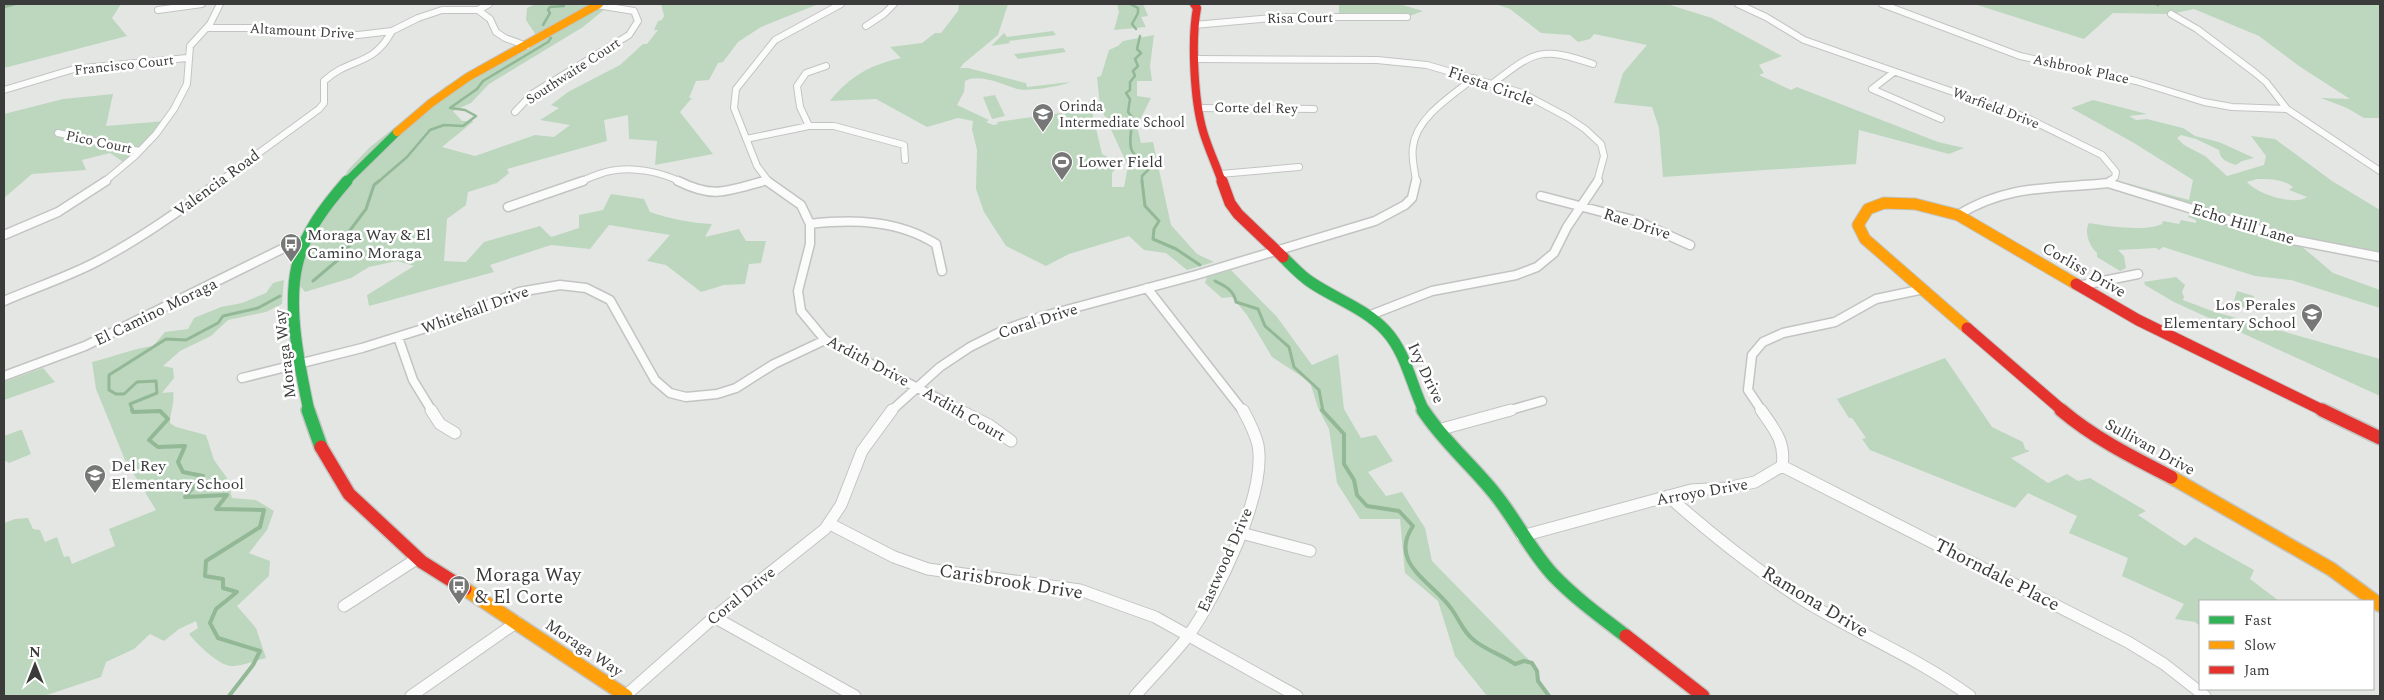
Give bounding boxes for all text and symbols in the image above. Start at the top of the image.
street label: Risa Court [1267,7,1333,29]
street label: Altamount Drive [249,18,355,44]
street label: Southwaite Court [521,32,625,110]
street label: Francisco Court [73,49,175,81]
street label: Ashbrook Place [2031,49,2131,89]
street label: Fiesta Circle [1445,60,1537,112]
street label: Warfield Drive [1949,82,2043,134]
place label: Orinda Intermediate School [1059,96,1185,133]
street label: Corte del Rey [1214,97,1299,119]
school or university icon: Orinda Intermediate School [1031,102,1055,133]
street label: Pico Court [64,125,134,159]
street label: Valencia Road [169,144,265,222]
sports icon: Lower Field [1050,150,1074,181]
place label: Lower Field [1078,150,1163,174]
street label: Echo Hill Lane [2189,197,2297,251]
street label: Rae Drive [1600,202,1674,246]
place label: Moraga Way & El Camino Moraga [307,223,431,265]
bus stop icon: Moraga Way & El Camino Moraga [279,232,303,263]
street label: Corliss Drive [2038,236,2130,304]
street label: El Camino Moraga [91,272,222,352]
street label: Whitehall Drive [418,279,532,341]
place label: Los Perales Elementary School [2163,293,2296,335]
street label: Coral Drive [995,297,1081,345]
school or university icon: Los Perales Elementary School [2300,302,2324,333]
street label: Moraga Way [267,307,302,400]
street label: Ardith Drive [822,329,914,393]
street label: Ivy Drive [1401,339,1451,407]
street label: Ardith Court [918,380,1010,448]
street label: Sullivan Drive [2100,412,2200,482]
place label: Del Rey Elementary School [111,454,244,496]
school or university icon: Del Rey Elementary School [83,463,107,494]
street label: Arroyo Drive [1654,472,1750,512]
street label: Eastwood Drive [1191,504,1259,616]
street label: Thorndale Place [1929,531,2065,619]
street label: Carisbrook Drive [937,556,1085,608]
street label: Ramona Drive [1756,559,1874,645]
place label: Moraga Way & El Corte [475,561,582,612]
street label: Coral Drive [701,561,781,631]
bus stop icon: Moraga Way & El Corte [447,574,471,605]
legend [2199,600,2374,690]
text: Fast [2244,609,2272,632]
street label: Moraga Way [540,613,629,684]
text: Slow [2244,634,2276,657]
north arrow [10,640,60,690]
text: N [29,642,41,663]
text: Jam [2244,659,2270,682]

